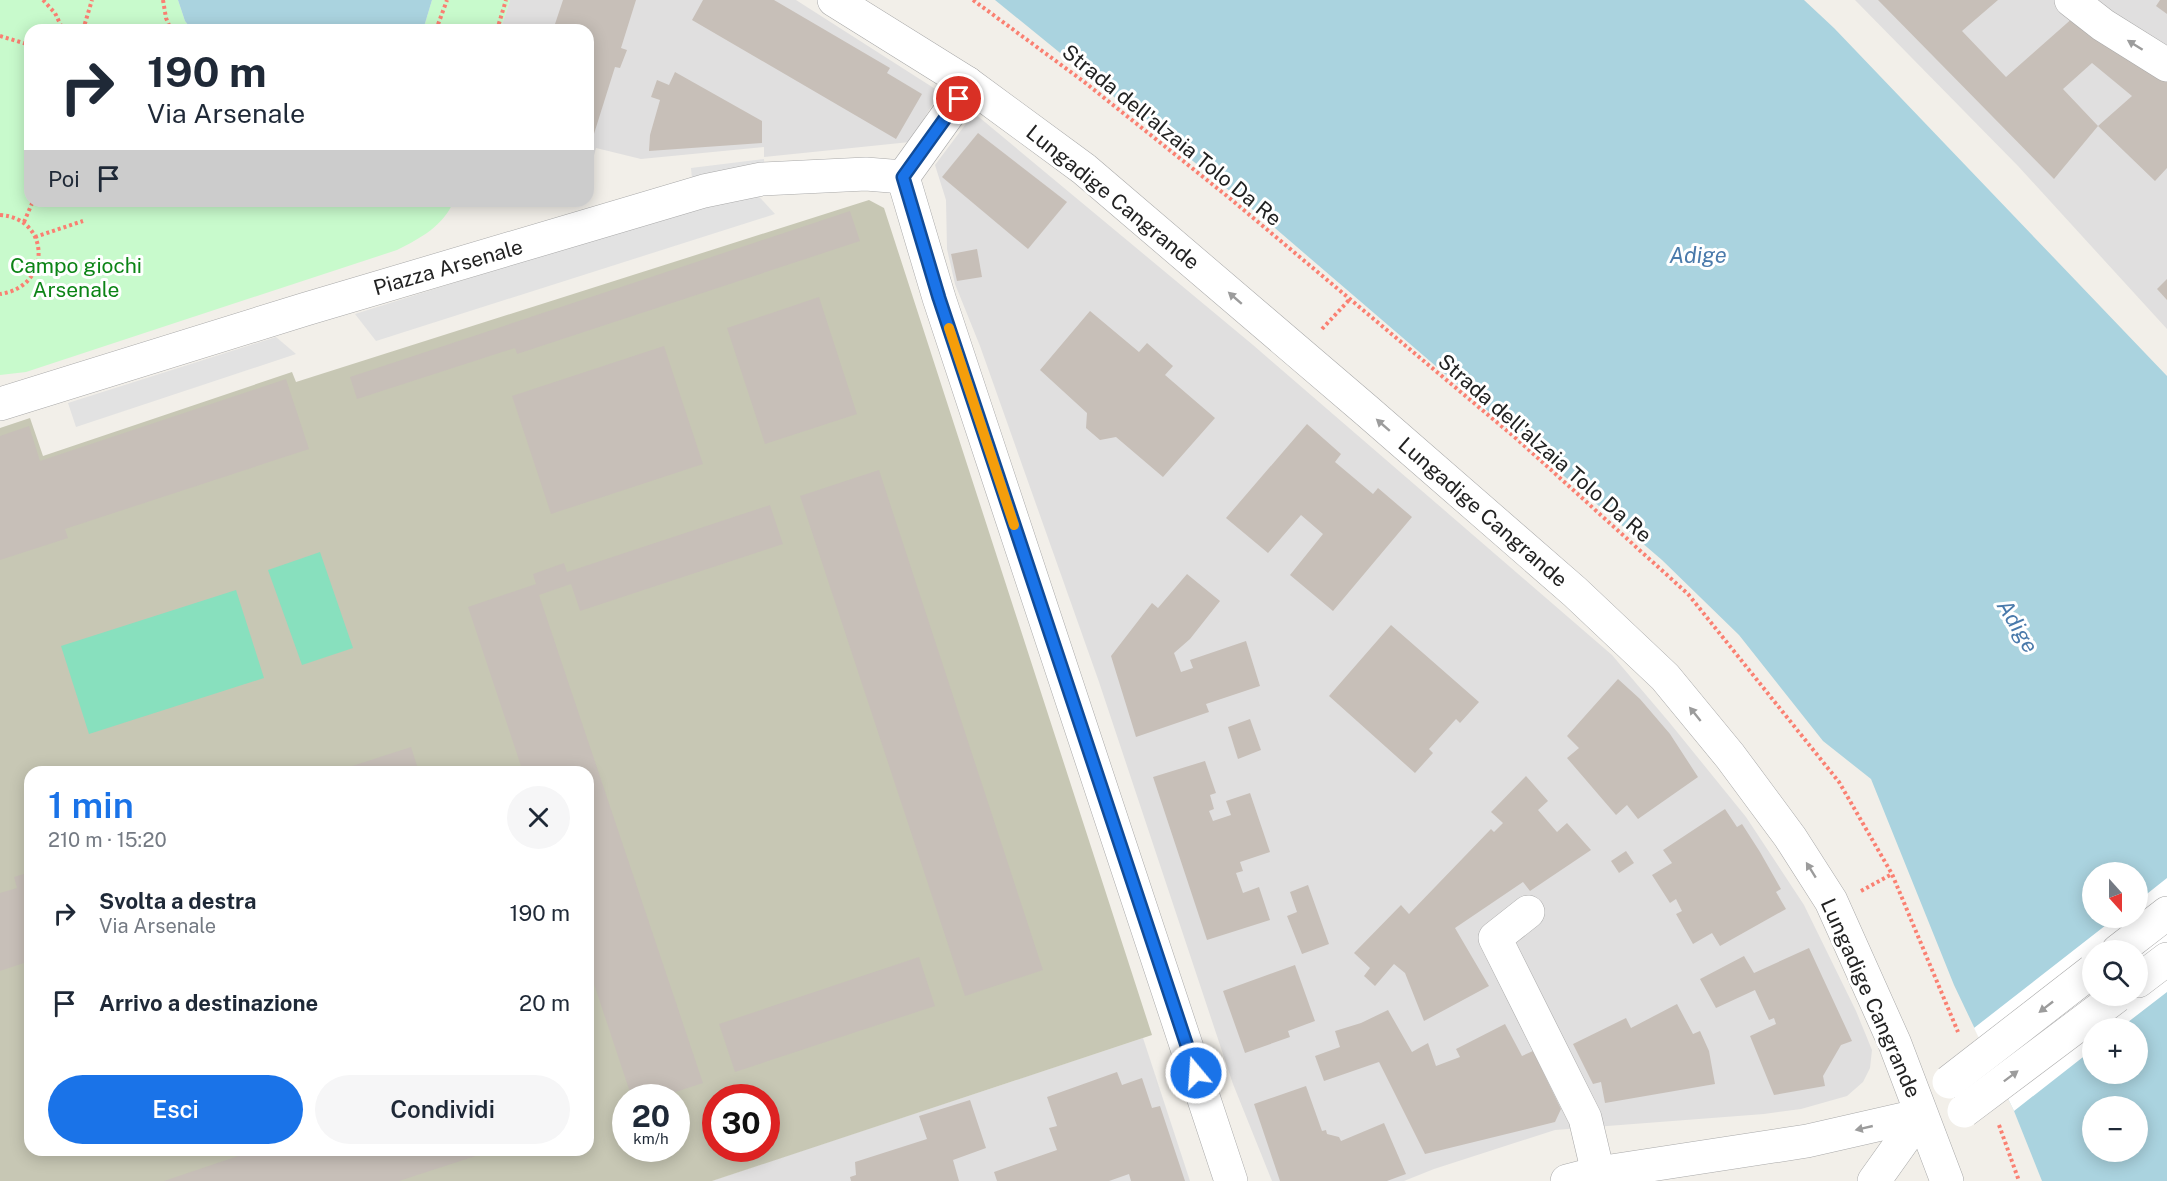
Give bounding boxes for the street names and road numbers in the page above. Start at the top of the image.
street label: Strada dell'alzaia Tolo Da Re [1057,39,1287,231]
street label: Lungadige Cangrande [1021,119,1205,275]
street label: Piazza Arsenale [370,234,526,300]
street label: Strada dell'alzaia Tolo Da Re [1433,348,1657,548]
street label: Lungadige Cangrande [1393,432,1573,592]
street label: Lungadige Cangrande [1816,894,1926,1102]

